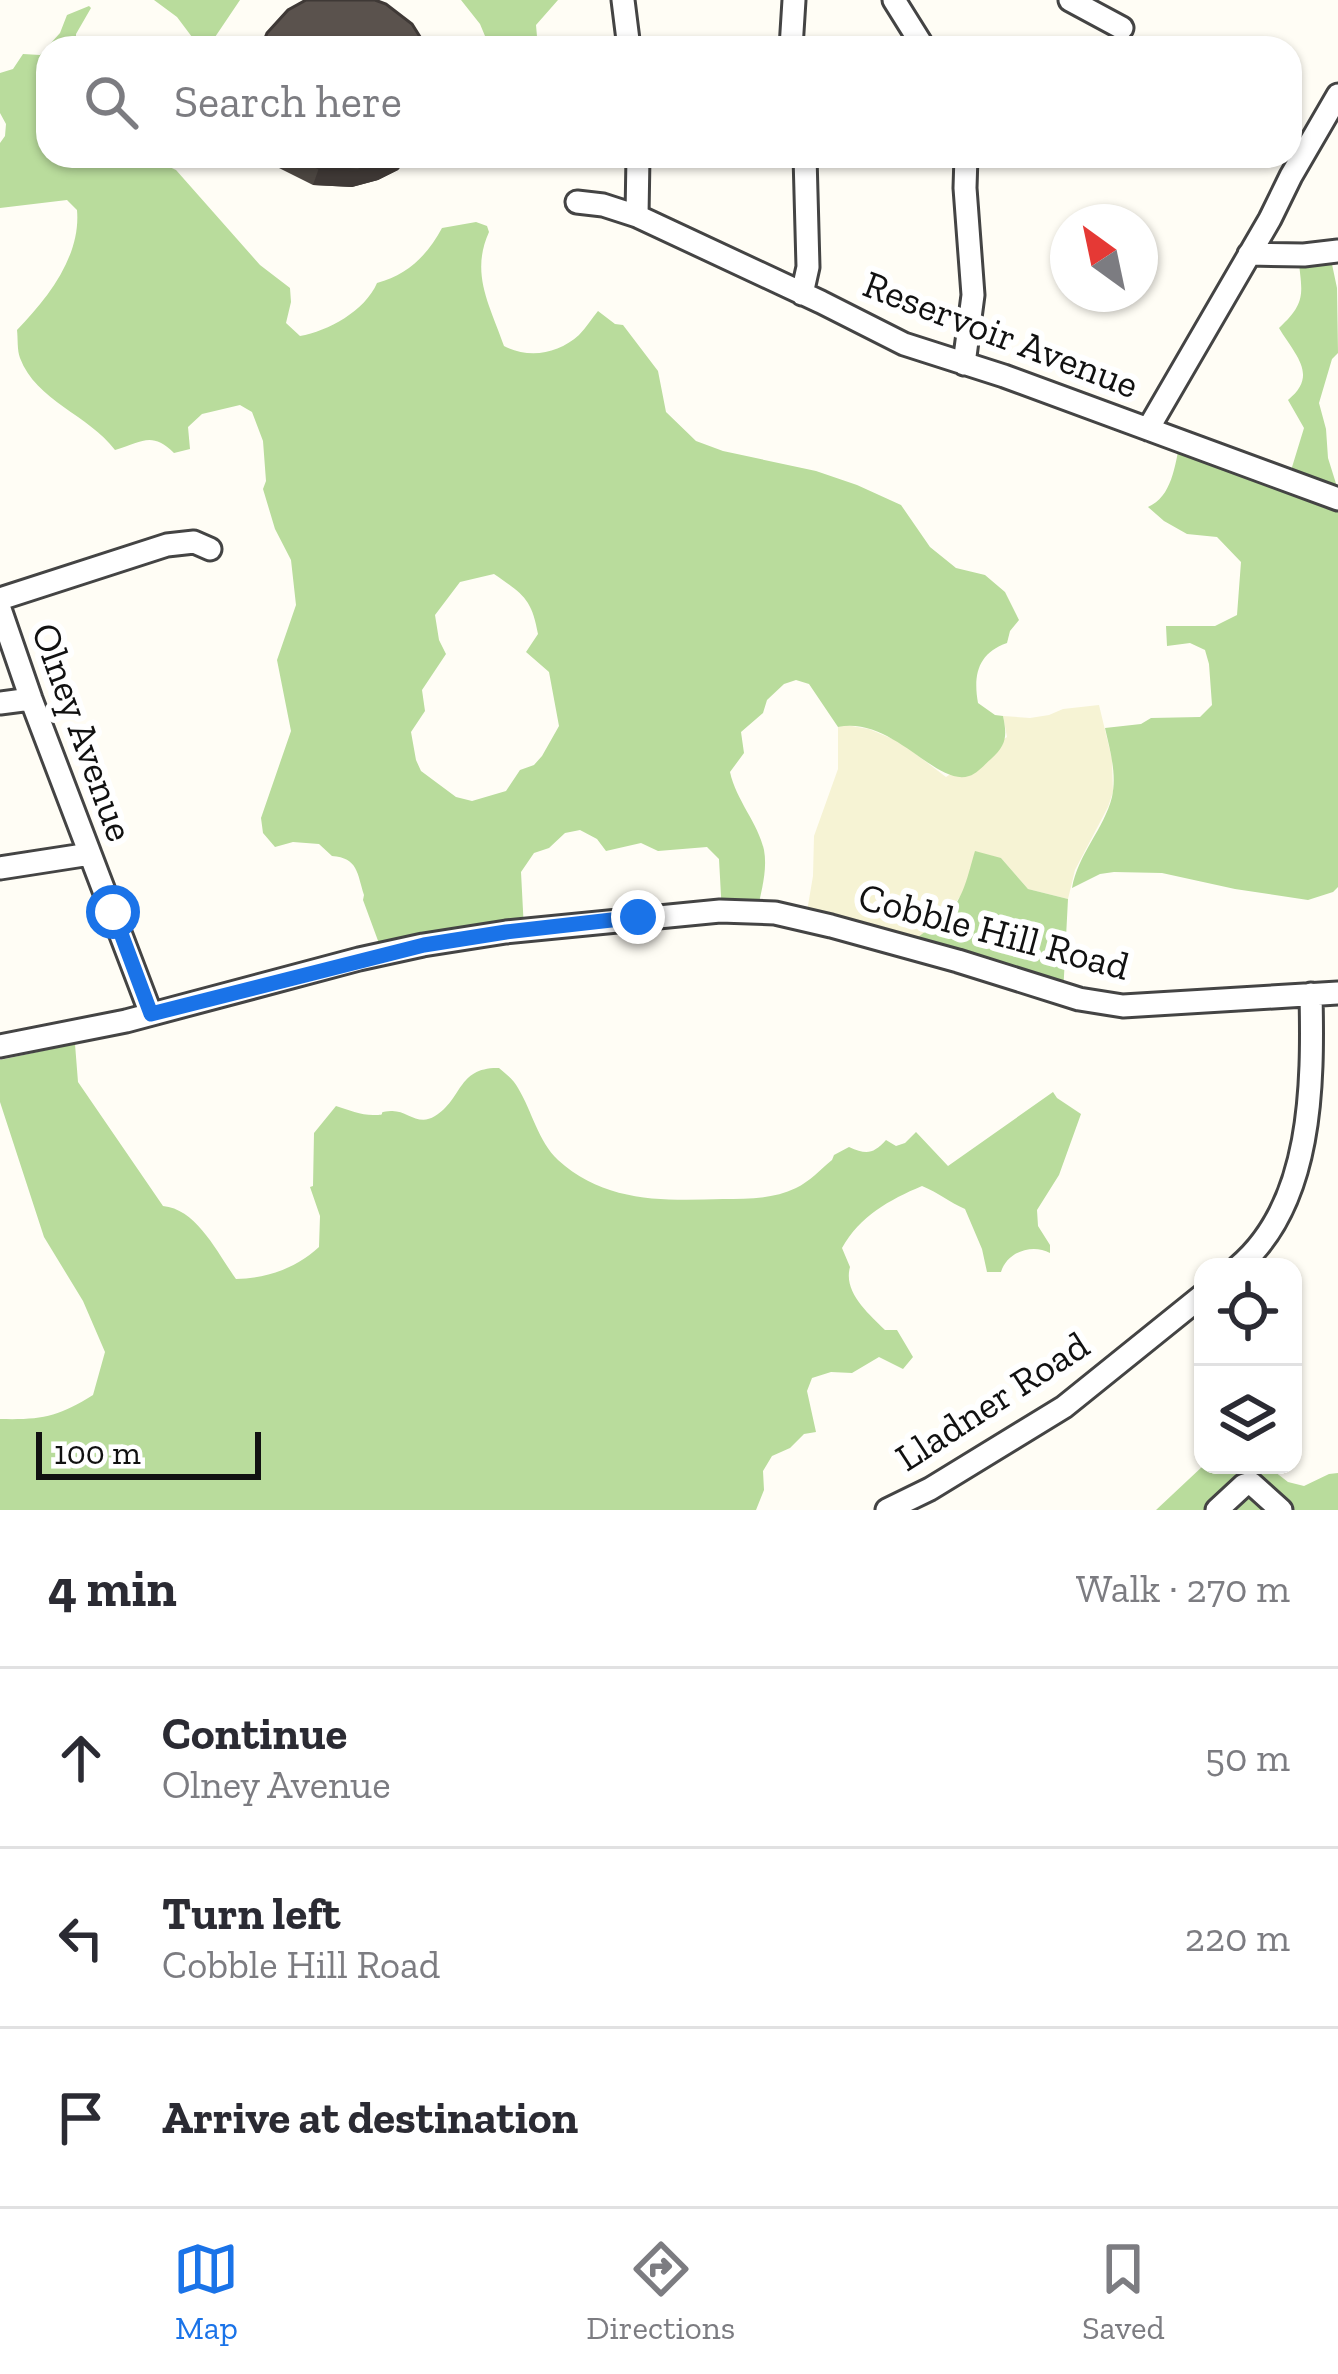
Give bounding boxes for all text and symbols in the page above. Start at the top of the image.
search box [36,36,1302,168]
icon: search [78,69,144,135]
text: Search here [174,75,402,129]
north arrow [1050,204,1158,312]
street label: Reservoir Avenue [857,260,1145,408]
street label: Olney Avenue [22,617,144,847]
street label: Cobble Hill Road [854,872,1134,990]
route start [86,885,140,939]
route end [611,890,665,944]
map controls [1194,1258,1302,1474]
button: locate [1194,1258,1302,1366]
street label: Lladner Road [887,1321,1097,1481]
button: layers [1194,1366,1302,1474]
scale bar [36,1426,261,1479]
text: 100 m [54,1433,141,1472]
text: 4 min [48,1558,177,1619]
text: Walk · 270 m [1076,1565,1290,1612]
text: Continue [162,1707,347,1761]
icon: ahead [48,1725,114,1791]
text: 50 m [1205,1734,1290,1781]
text: Olney Avenue [162,1761,391,1808]
text: Turn left [162,1887,340,1941]
icon: left [48,1905,114,1971]
text: 220 m [1185,1914,1290,1961]
text: Cobble Hill Road [162,1941,440,1988]
icon: arrive [48,2085,114,2151]
text: Arrive at destination [162,2091,578,2145]
tab: Map [173,2236,239,2347]
tab: Directions [586,2236,735,2347]
tab: Saved [1082,2236,1165,2347]

